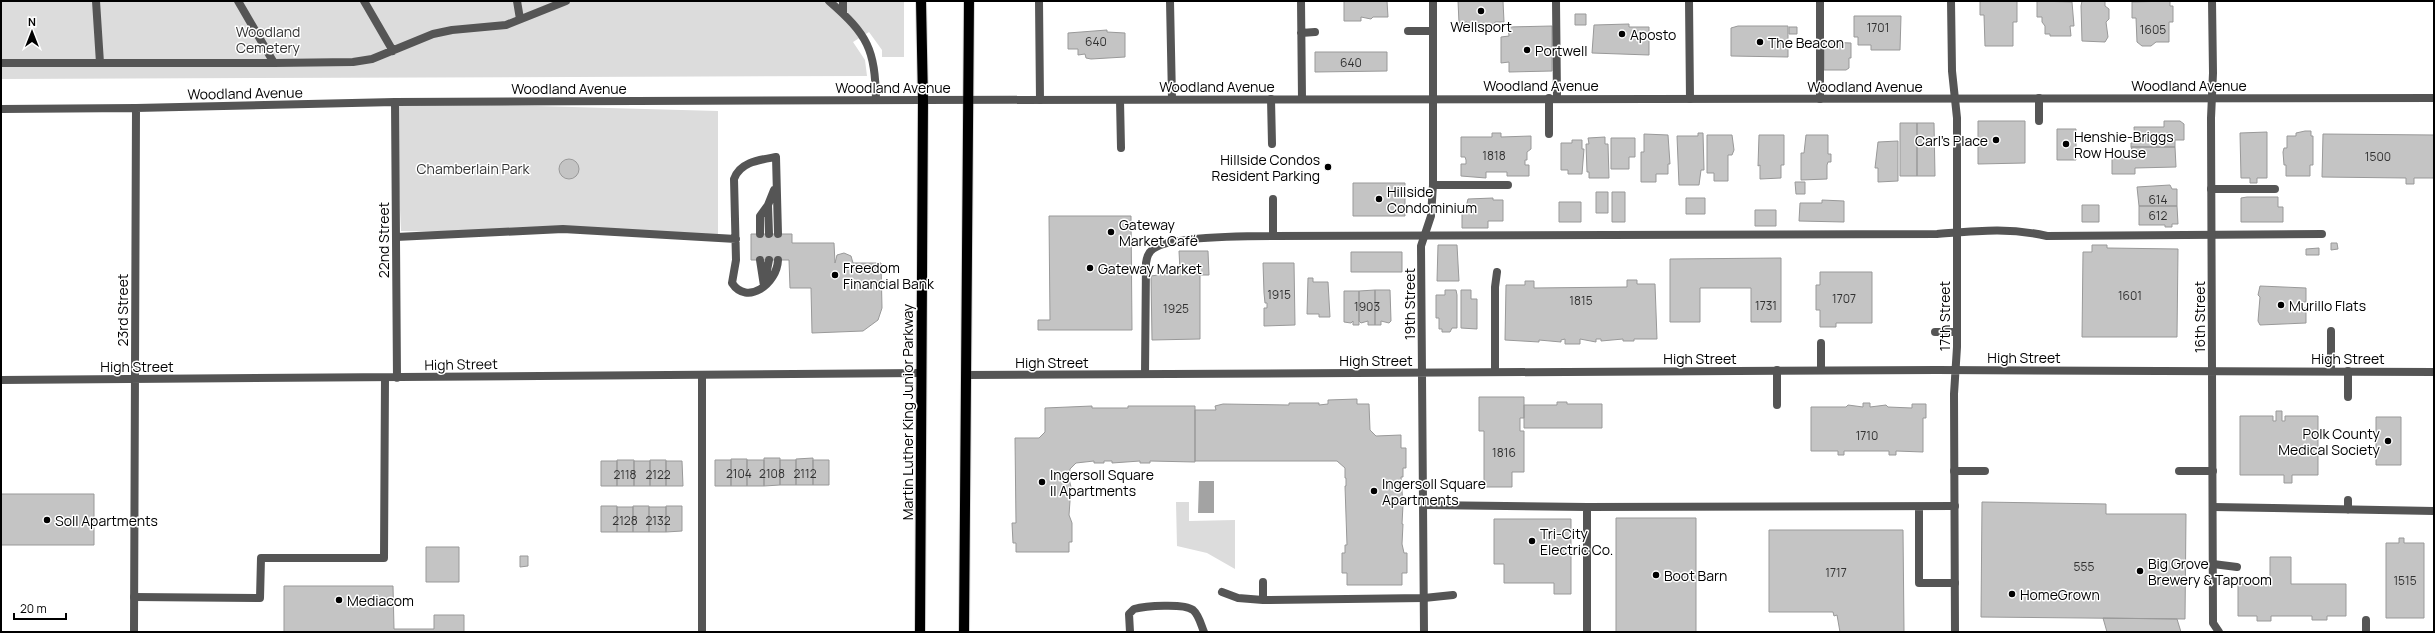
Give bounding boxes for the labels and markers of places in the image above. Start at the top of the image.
marker: Wellsport [1476,6,1486,16]
place label: Wellsport [1450,17,1512,36]
place label: Aposto [1630,25,1676,44]
marker: Aposto [1617,29,1627,39]
place label: The Beacon [1768,33,1844,52]
marker: The Beacon [1755,37,1765,47]
place label: Portwell [1535,41,1588,60]
marker: Portwell [1522,45,1532,55]
place label: Henshie-Briggs Row House [2074,127,2174,162]
place label: Carl's Place [1915,131,1988,150]
marker: Carl's Place [1991,135,2001,145]
marker: Henshie-Briggs Row House [2061,139,2071,149]
place label: Hillside Condos Resident Parking [1212,150,1320,185]
marker: Hillside Condos Resident Parking [1323,162,1333,172]
place label: Hillside Condominium [1387,182,1477,217]
marker: Hillside Condominium [1374,194,1384,204]
place label: Gateway Market Café [1119,215,1198,250]
marker: Gateway Market Café [1106,227,1116,237]
place label: Freedom Financial Bank [843,258,935,293]
place label: Gateway Market [1098,259,1202,278]
marker: Gateway Market [1085,263,1095,273]
marker: Freedom Financial Bank [830,270,840,280]
place label: Murillo Flats [2289,296,2366,315]
marker: Murillo Flats [2276,300,2286,310]
place label: Polk County Medical Society [2278,424,2381,459]
marker: Polk County Medical Society [2383,436,2393,446]
place label: Ingersoll Square II Apartments [1050,465,1154,500]
place label: Ingersoll Square Apartments [1382,474,1486,509]
marker: Ingersoll Square II Apartments [1037,477,1047,487]
marker: Ingersoll Square Apartments [1369,486,1379,496]
place label: Soll Apartments [55,511,158,530]
marker: Soll Apartments [42,515,52,525]
place label: Tri-City Electric Co. [1540,524,1613,559]
marker: Tri-City Electric Co. [1527,536,1537,546]
place label: Big Grove Brewery & Taproom [2148,554,2272,589]
place label: Boot Barn [1664,566,1727,585]
marker: Big Grove Brewery & Taproom [2135,566,2145,576]
marker: Boot Barn [1651,570,1661,580]
place label: HomeGrown [2020,585,2100,604]
marker: HomeGrown [2007,589,2017,599]
place label: Mediacom [347,591,414,610]
marker: Mediacom [334,595,344,605]

